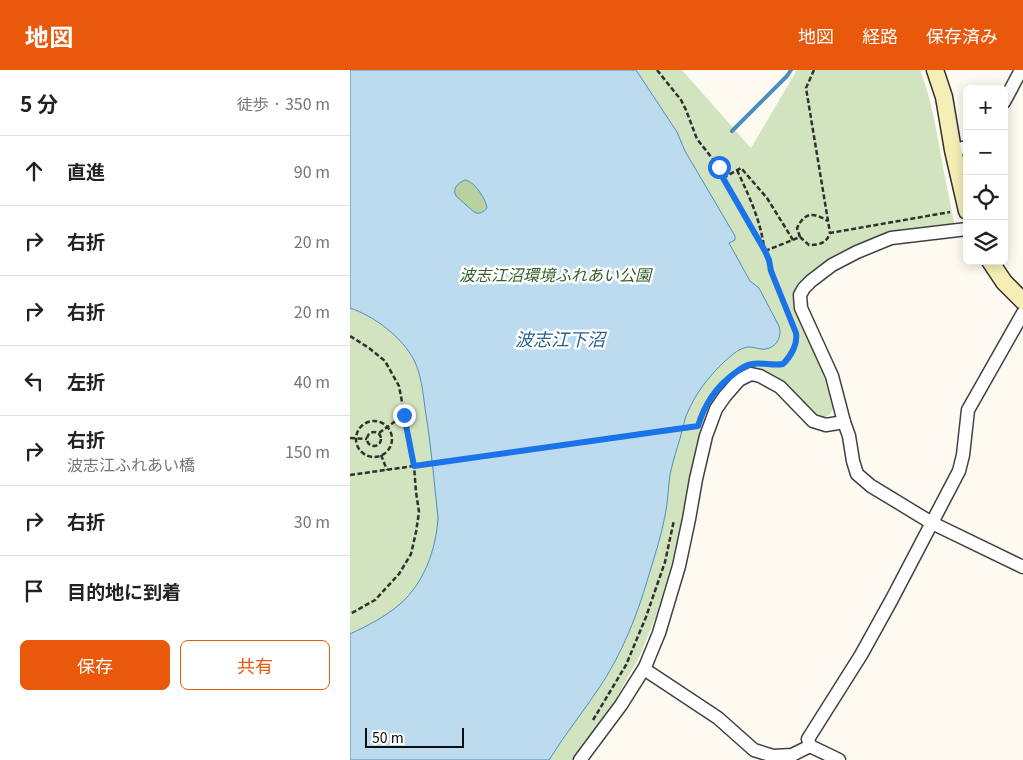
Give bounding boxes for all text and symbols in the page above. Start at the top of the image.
text: 地図 [25,18,73,53]
text: 地図 [798,22,834,48]
text: 経路 [862,22,898,48]
text: 保存済み [926,22,998,48]
map controls [963,85,1008,265]
button: + [963,85,1008,130]
text: 5 分 [20,88,58,118]
text: 徒歩 · 350 m [237,91,330,115]
button: − [963,130,1008,175]
route start [708,156,731,179]
icon: ahead [20,157,48,185]
text: 直進 [67,157,105,184]
text: 90 m [294,159,330,183]
button: locate [963,175,1008,220]
button: layers [963,220,1008,265]
icon: right [20,227,48,255]
text: 右折 [67,227,105,254]
text: 20 m [294,229,330,253]
park label: 波志江沼環境ふれあい公園 [459,262,653,286]
icon: right [20,297,48,325]
text: 右折 [67,297,105,324]
text: 20 m [294,299,330,323]
water label: 波志江下沼 [515,325,608,351]
icon: left [20,367,48,395]
text: 左折 [67,367,105,394]
text: 40 m [294,369,330,393]
route end [393,404,416,427]
text: 右折 [67,425,105,452]
icon: right [20,437,48,465]
text: 150 m [285,439,330,463]
text: 波志江ふれあい橋 [67,452,195,476]
icon: right [20,507,48,535]
text: 右折 [67,507,105,534]
text: 30 m [294,509,330,533]
icon: arrive [20,577,48,605]
text: 目的地に到着 [67,577,181,604]
button: 保存 [20,640,170,690]
button: 共有 [180,640,330,690]
scale bar [365,725,464,748]
text: 50 m [372,727,404,747]

